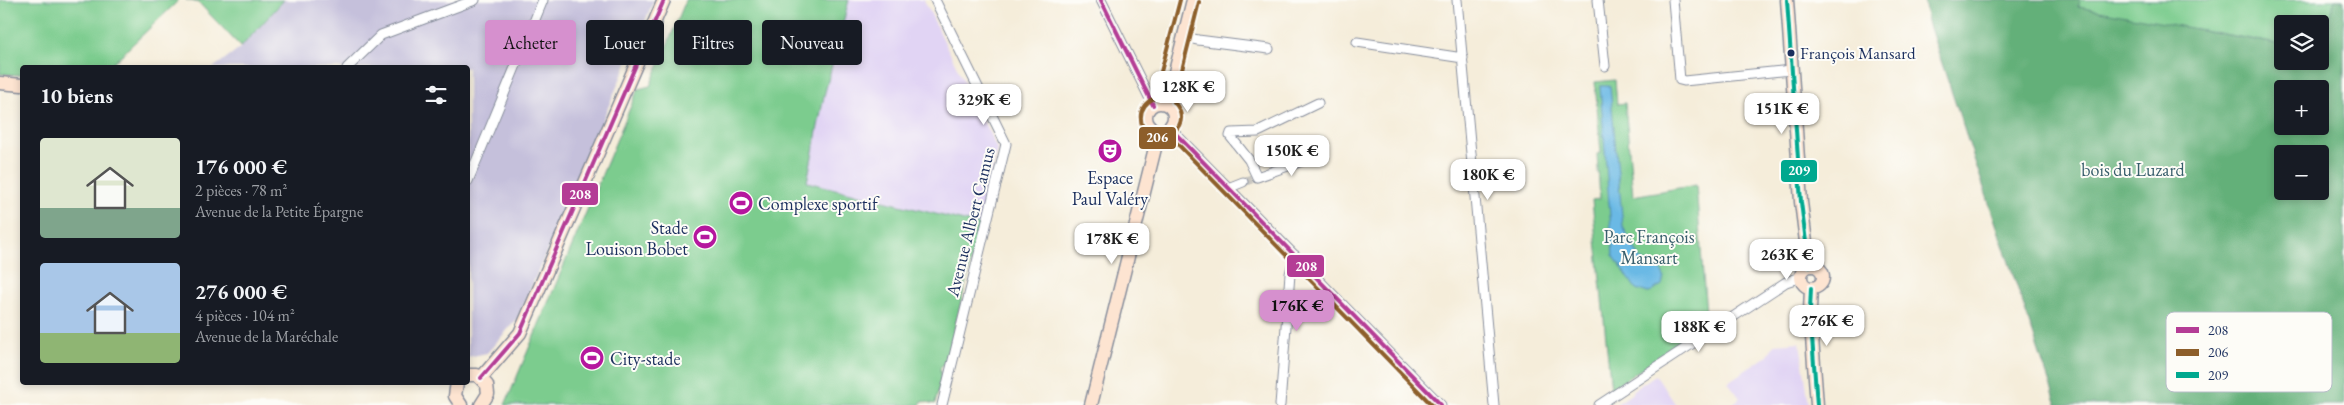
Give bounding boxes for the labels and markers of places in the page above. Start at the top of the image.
place label: François Mansard [1800,42,1916,64]
marker: François Mansard [1786,48,1796,58]
pin: 128K € [1147,70,1229,113]
pin: 329K € [943,84,1025,126]
pin: 151K € [1741,92,1823,135]
pin: 150K € [1251,134,1333,177]
theatre icon: Espace Paul Valéry [1097,138,1123,164]
pin: 180K € [1447,158,1529,201]
place label: Espace Paul Valéry [1072,166,1148,210]
sports icon: Complexe sportif [728,190,754,216]
place label: Complexe sportif [758,192,880,215]
place label: Stade Louison Bobet [585,216,688,260]
pin: 178K € [1071,222,1153,265]
sports icon: Stade Louison Bobet [692,224,718,250]
pin: 263K € [1746,238,1828,281]
pin: 176K € [1256,290,1338,332]
pin: 276K € [1786,304,1868,347]
pin: 188K € [1658,310,1740,353]
sports icon: City-stade [579,345,605,371]
place label: City-stade [610,347,680,370]

